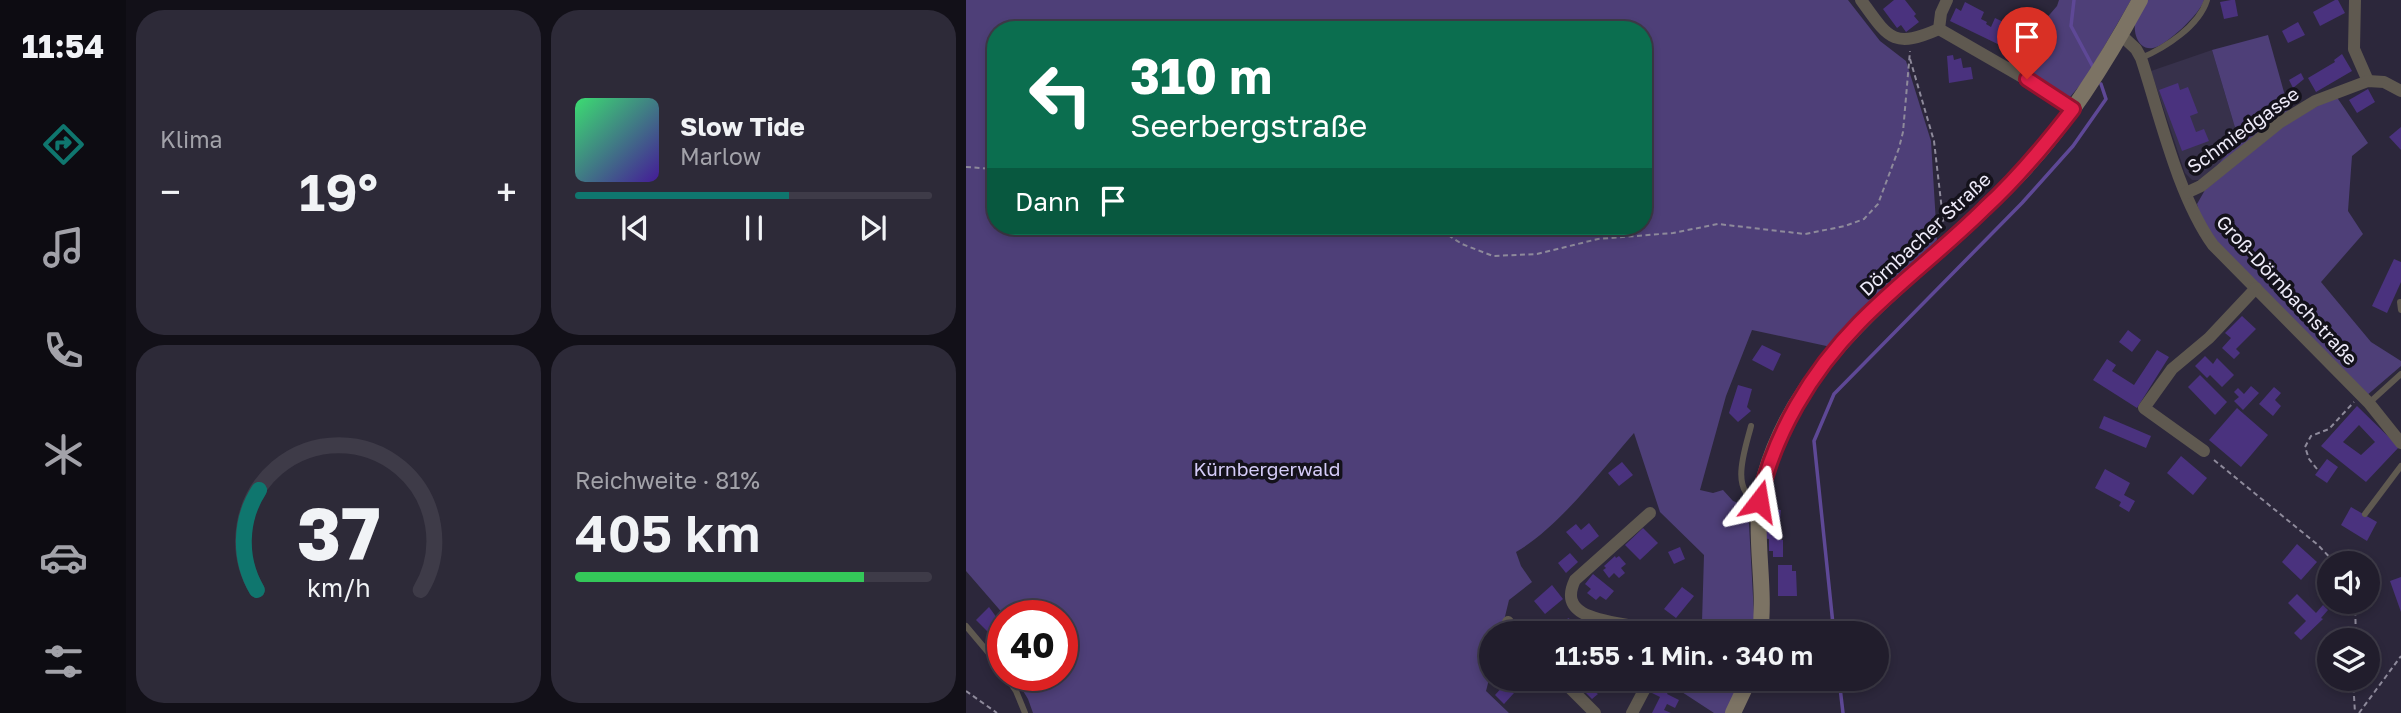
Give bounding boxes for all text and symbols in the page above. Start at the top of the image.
pin [1997,7,2057,79]
icon: arrive [2008,18,2046,56]
text: 11:54 [22,27,104,65]
text: 310 m [1130,46,1272,105]
icon: left [1015,49,1106,140]
street label: Schmiedgasse [2182,81,2303,178]
text: Seerbergstraße [1130,106,1367,144]
text: Slow Tide [680,111,805,142]
icon: directions [39,120,88,169]
text: Klima [160,125,223,153]
text: Marlow [680,142,761,170]
text: 19° [299,160,378,222]
street label: Dörnbacher Straße [1854,167,1995,300]
text: − [160,169,181,214]
text: + [496,169,517,214]
icon: arrive [1094,182,1132,220]
text: Dann [1015,186,1080,217]
icon: previous [616,209,654,247]
icon: pause [735,209,773,247]
icon: next [854,209,892,247]
street label: Groß-Dörnbachstraße [2212,210,2363,369]
icon: music [39,223,88,272]
icon: phone [39,326,88,375]
icon: climate [39,430,88,479]
park label: Kürnbergerwald [1193,457,1341,480]
position arrow [1722,464,1796,538]
text: Reichweite · 81% [575,466,760,494]
text: 37 [296,489,381,576]
text: 405 km [575,501,760,563]
icon: car [39,533,88,582]
map controls [2317,551,2380,691]
button: sound [2317,551,2380,614]
text: km/h [307,572,370,603]
speed limit sign: 40 [987,600,1078,691]
button: layers [2317,628,2380,691]
icon: filters [39,637,88,686]
text: 11:55 · 1 Min. · 340 m [1555,640,1813,671]

